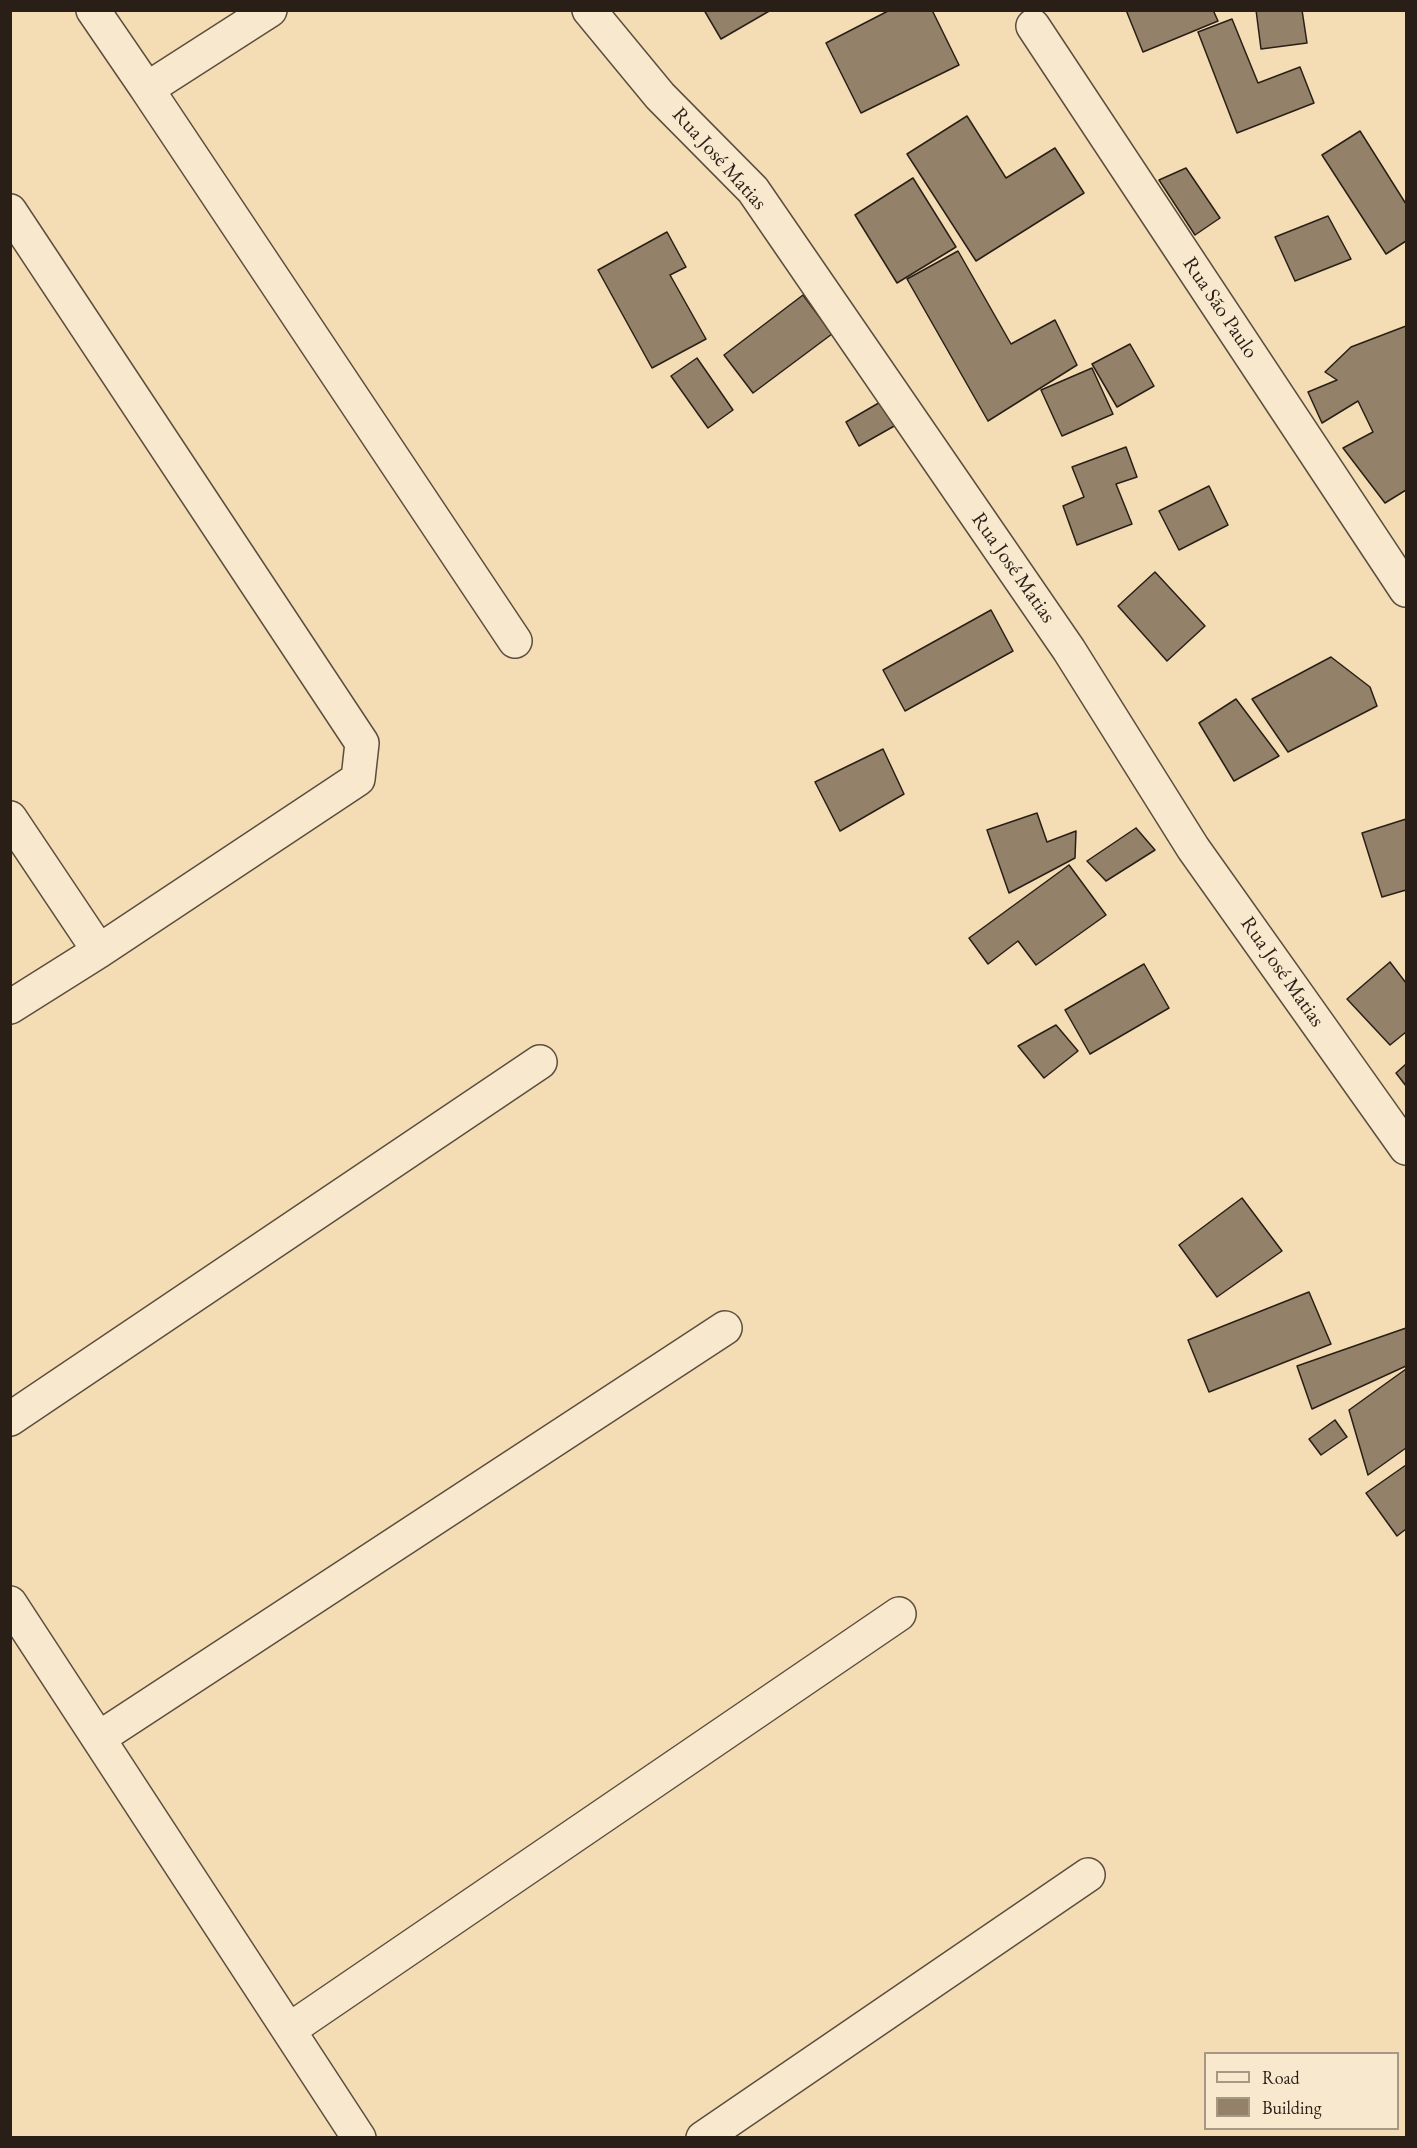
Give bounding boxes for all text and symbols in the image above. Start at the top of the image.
street label: Rua José Matias [666,103,772,215]
street label: Rua São Paulo [1177,253,1263,363]
street label: Rua José Matias [966,508,1060,628]
street label: Rua José Matias [1235,912,1329,1032]
legend [1204,2052,1399,2130]
text: Road [1262,2066,1300,2089]
text: Building [1262,2096,1322,2119]

